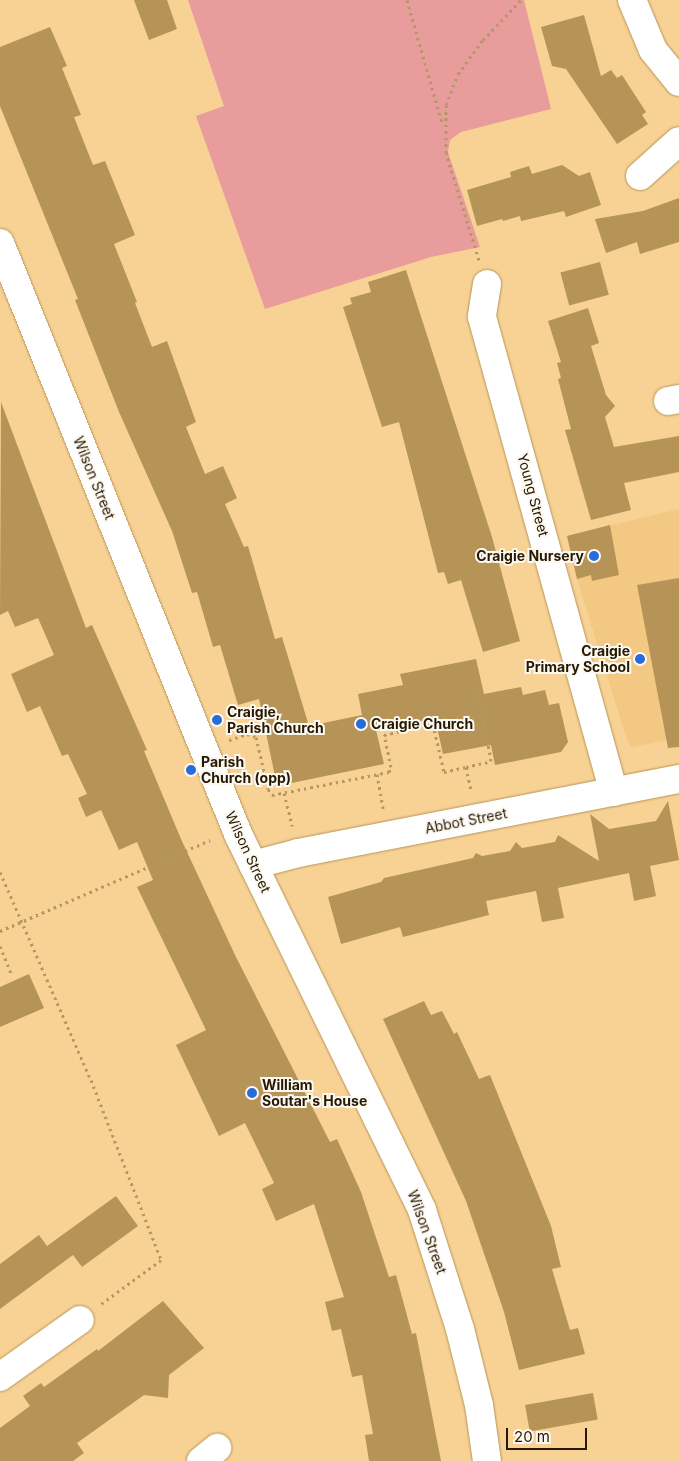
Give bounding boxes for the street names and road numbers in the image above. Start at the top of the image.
street label: Wilson Street [70,434,118,522]
street label: Young Street [514,452,552,538]
street label: Abbot Street [424,805,508,837]
street label: Wilson Street [222,809,274,895]
street label: Wilson Street [404,1188,450,1276]

